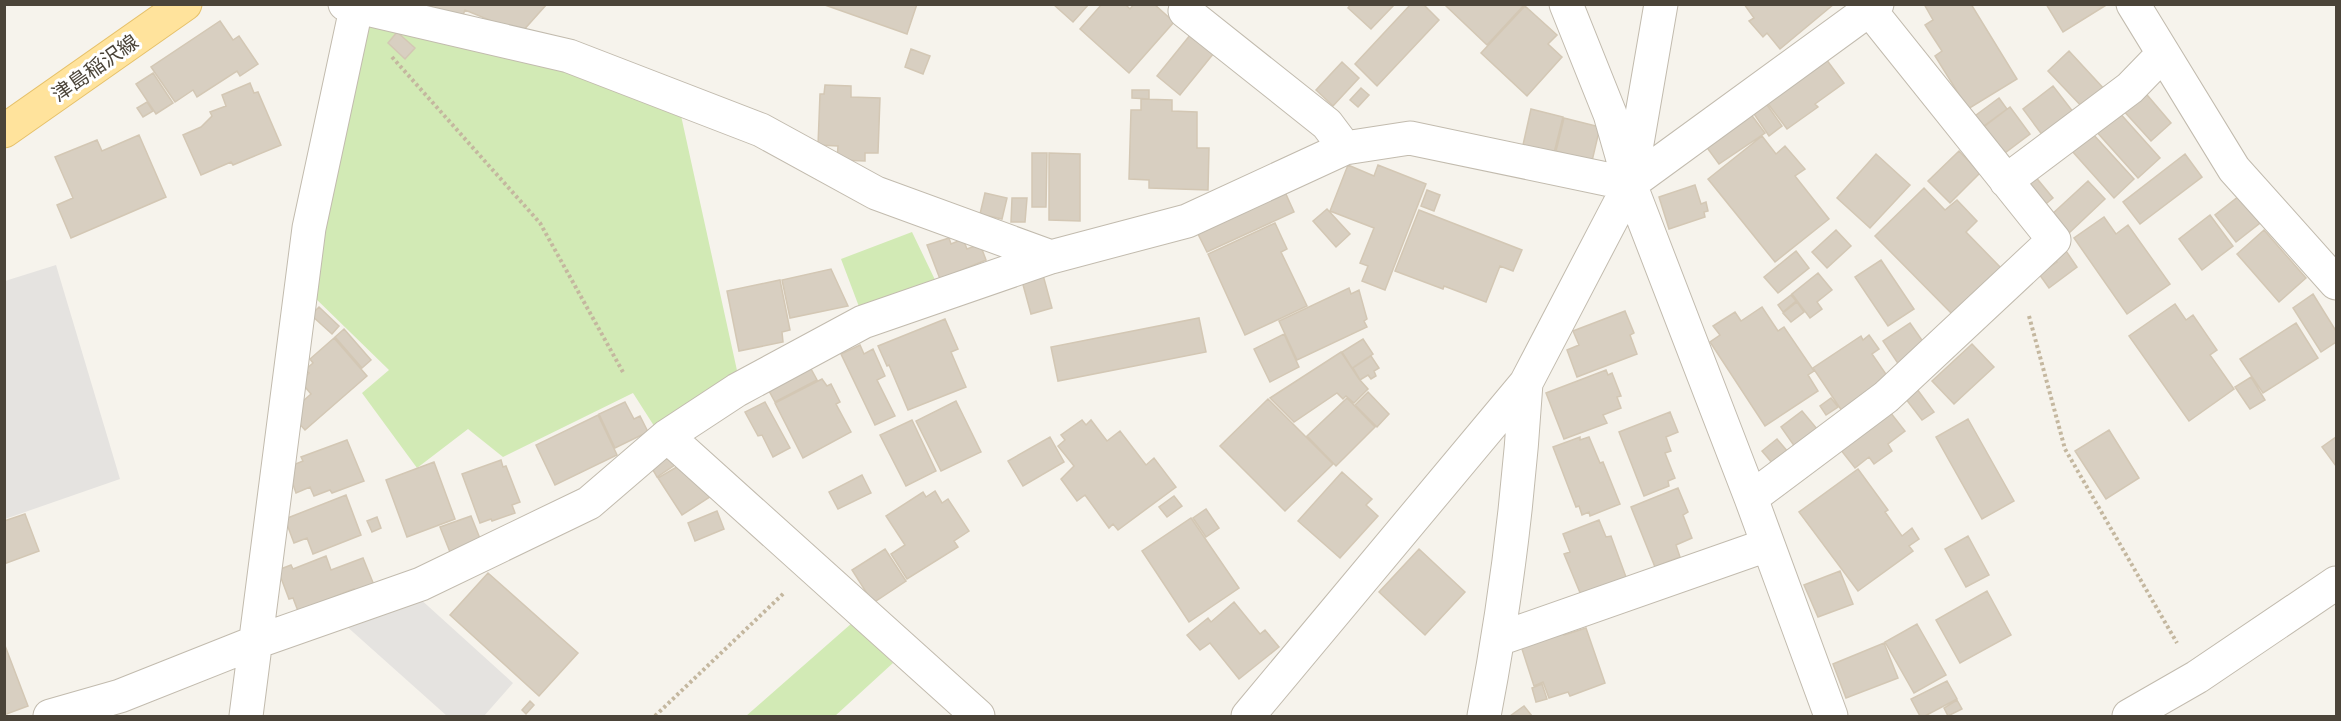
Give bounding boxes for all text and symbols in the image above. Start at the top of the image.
street label: 津島稲沢線 [47,29,143,107]

